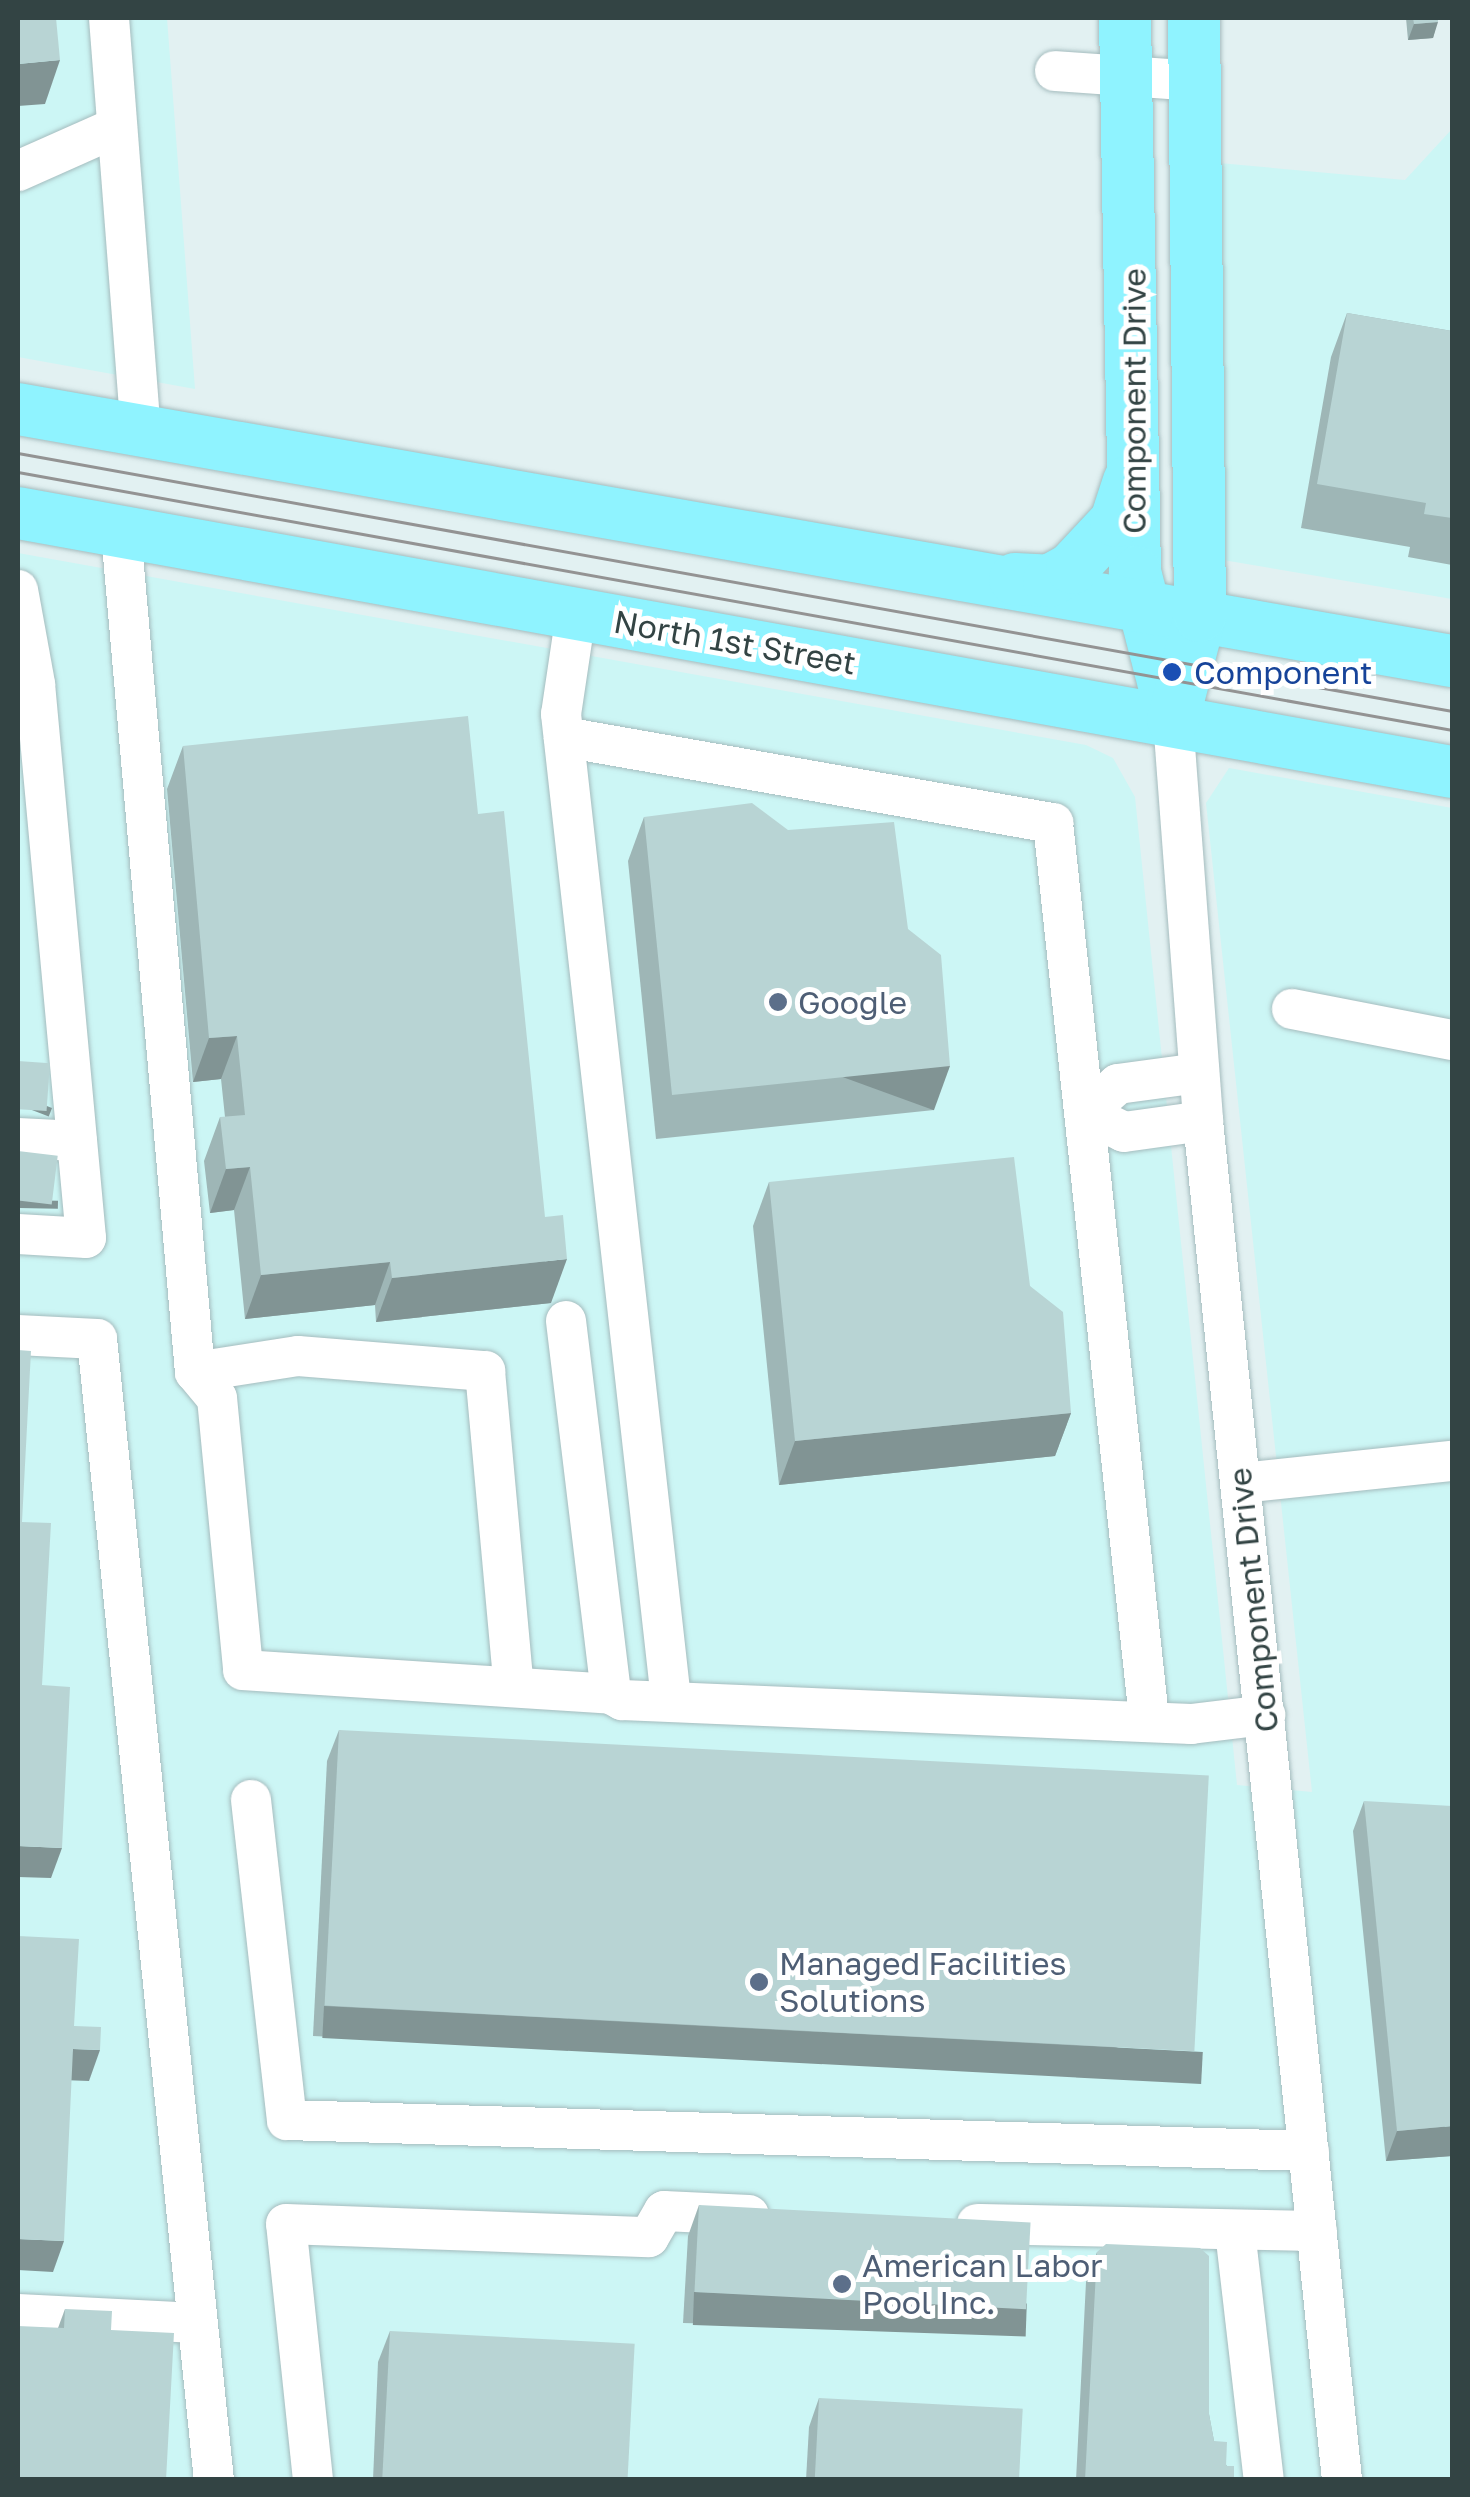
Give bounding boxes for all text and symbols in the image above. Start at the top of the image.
street label: Component Drive [1115,268,1153,534]
street label: North 1st Street [611,602,859,682]
place label: Component [1194,653,1373,691]
marker: Component [1159,659,1185,685]
place label: Google [798,983,907,1021]
marker: Google [767,991,789,1013]
street label: Component Drive [1220,1466,1286,1734]
place label: Managed Facilities Solutions [779,1945,1066,2020]
marker: Managed Facilities Solutions [748,1971,770,1993]
place label: American Labor Pool Inc. [862,2247,1103,2322]
marker: American Labor Pool Inc. [831,2273,853,2295]

